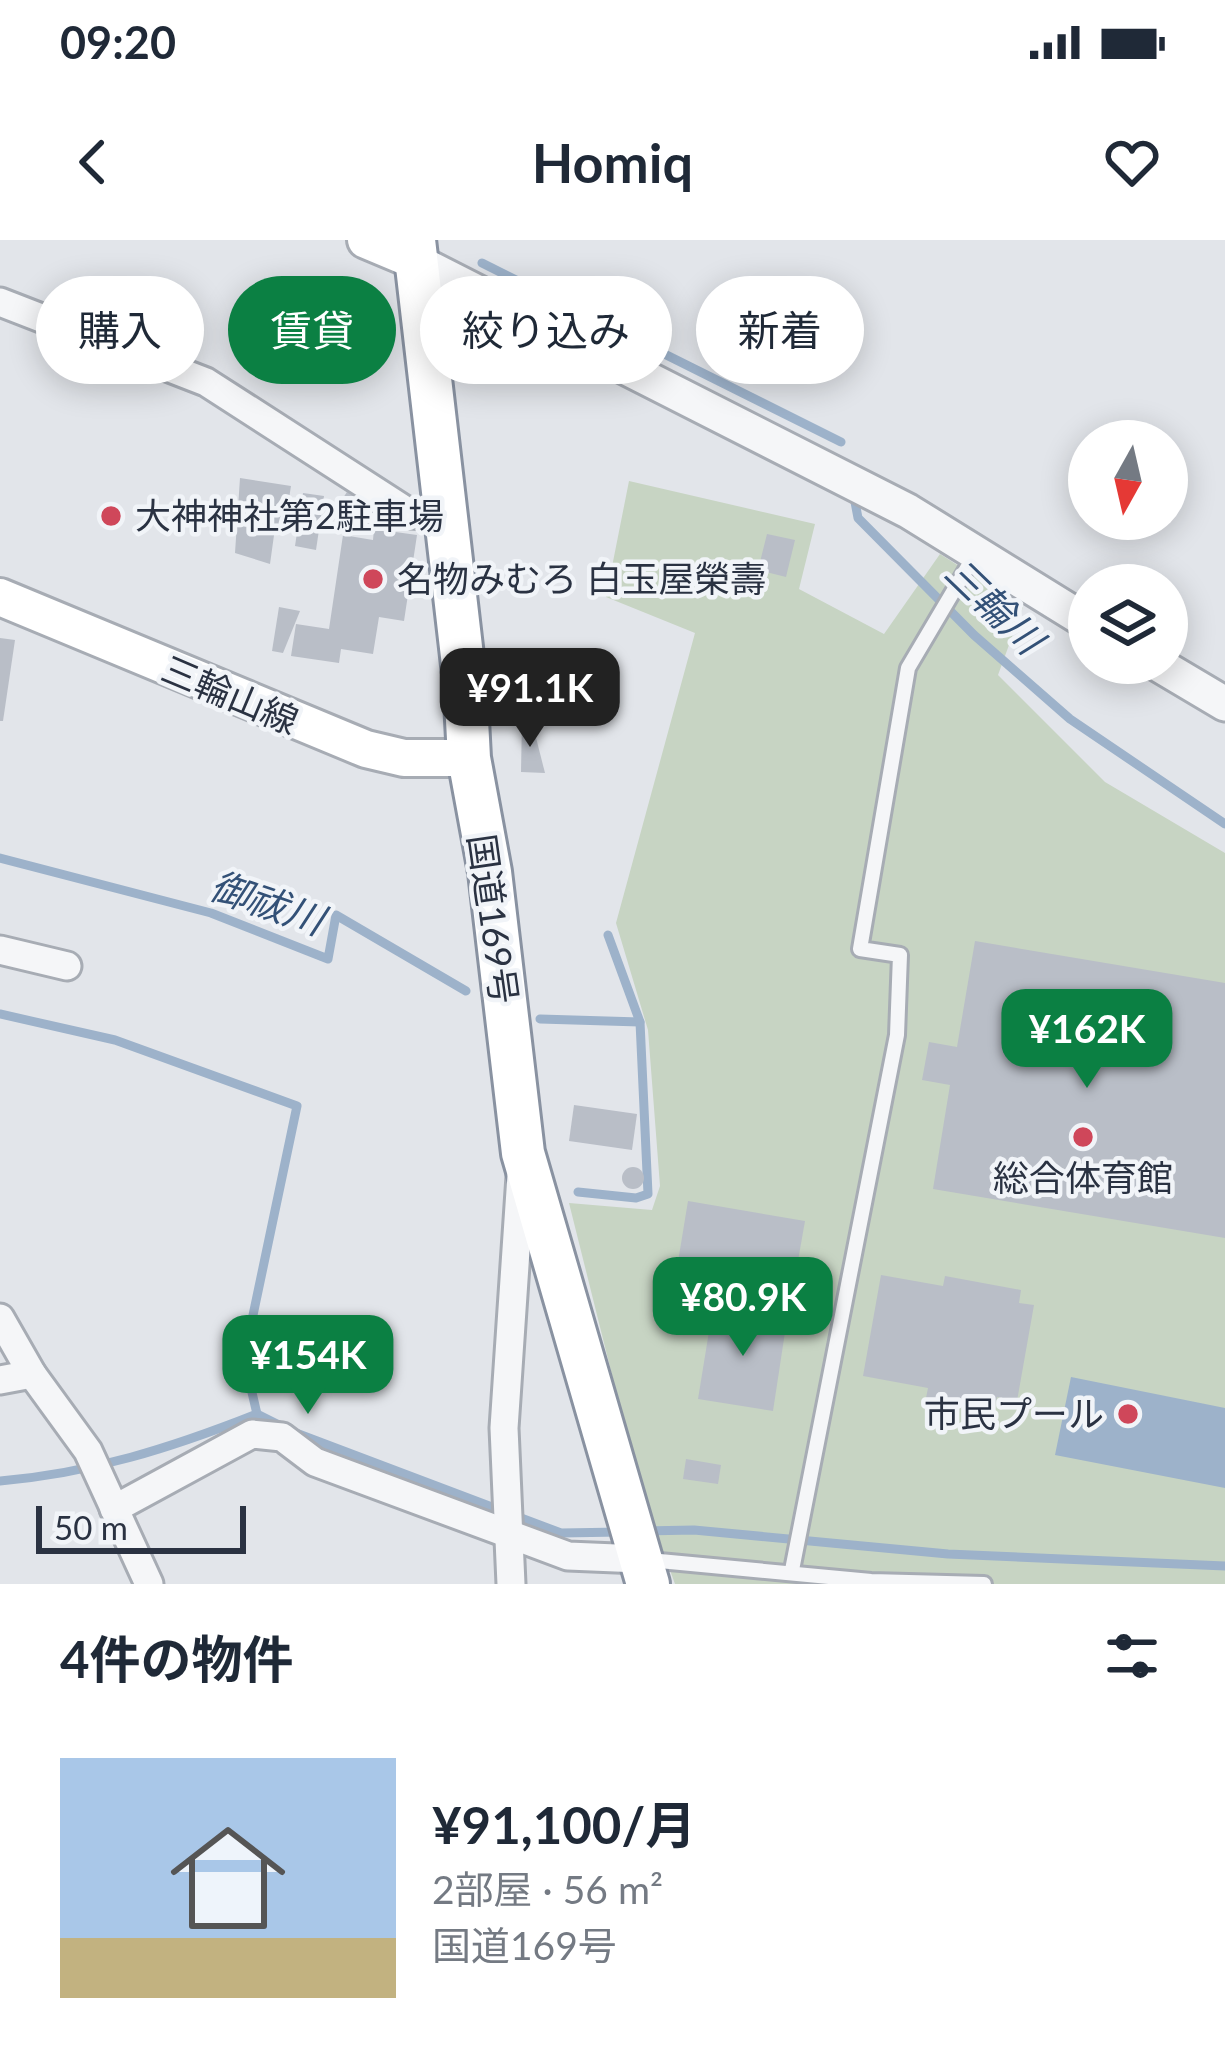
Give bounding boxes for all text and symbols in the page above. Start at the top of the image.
text: 09:20 [60,15,176,69]
icon: back [60,129,126,195]
icon: heart [1099,129,1165,195]
text: Homiq [532,130,693,195]
chip: 購入 [36,276,204,384]
chip: 賃貸 [228,276,396,384]
chip: 絞り込み [420,276,672,384]
chip: 新着 [696,276,864,384]
north arrow [1068,420,1188,540]
map controls [1068,420,1188,684]
place label: 大神神社第2駐車場 [135,493,444,537]
marker: 大神神社第2駐車場 [98,503,124,529]
water label: 三輪川 [937,548,1056,665]
place label: 名物みむろ 白玉屋榮壽 [397,556,766,600]
button: layers [1068,564,1188,684]
marker: 名物みむろ 白玉屋榮壽 [360,566,386,592]
street label: 三輪山線 [156,646,305,742]
pin: ¥91.1K [432,648,628,750]
text: ¥91.1K [467,664,593,710]
street label: 国道169号 [460,831,528,1006]
water label: 御祓川 [205,861,334,944]
pin: ¥162K [1003,989,1171,1091]
text: ¥162K [1028,1005,1146,1051]
marker: 総合体育館 [1070,1124,1096,1150]
place label: 総合体育館 [993,1155,1173,1199]
pin: ¥80.9K [645,1257,841,1359]
text: ¥80.9K [680,1273,806,1319]
pin: ¥154K [224,1315,392,1417]
text: ¥154K [249,1331,367,1377]
place label: 市民プール [924,1391,1104,1435]
marker: 市民プール [1115,1401,1141,1427]
scale bar [36,1500,246,1553]
text: 50 m [54,1507,128,1547]
icon: filters [1099,1623,1165,1689]
text: 4件の物件 [60,1628,294,1689]
text: ¥91,100/月 [432,1794,696,1855]
icon: home [156,1806,300,1950]
text: 2部屋 · 56 m² [432,1866,663,1912]
text: 国道169号 [432,1922,617,1968]

